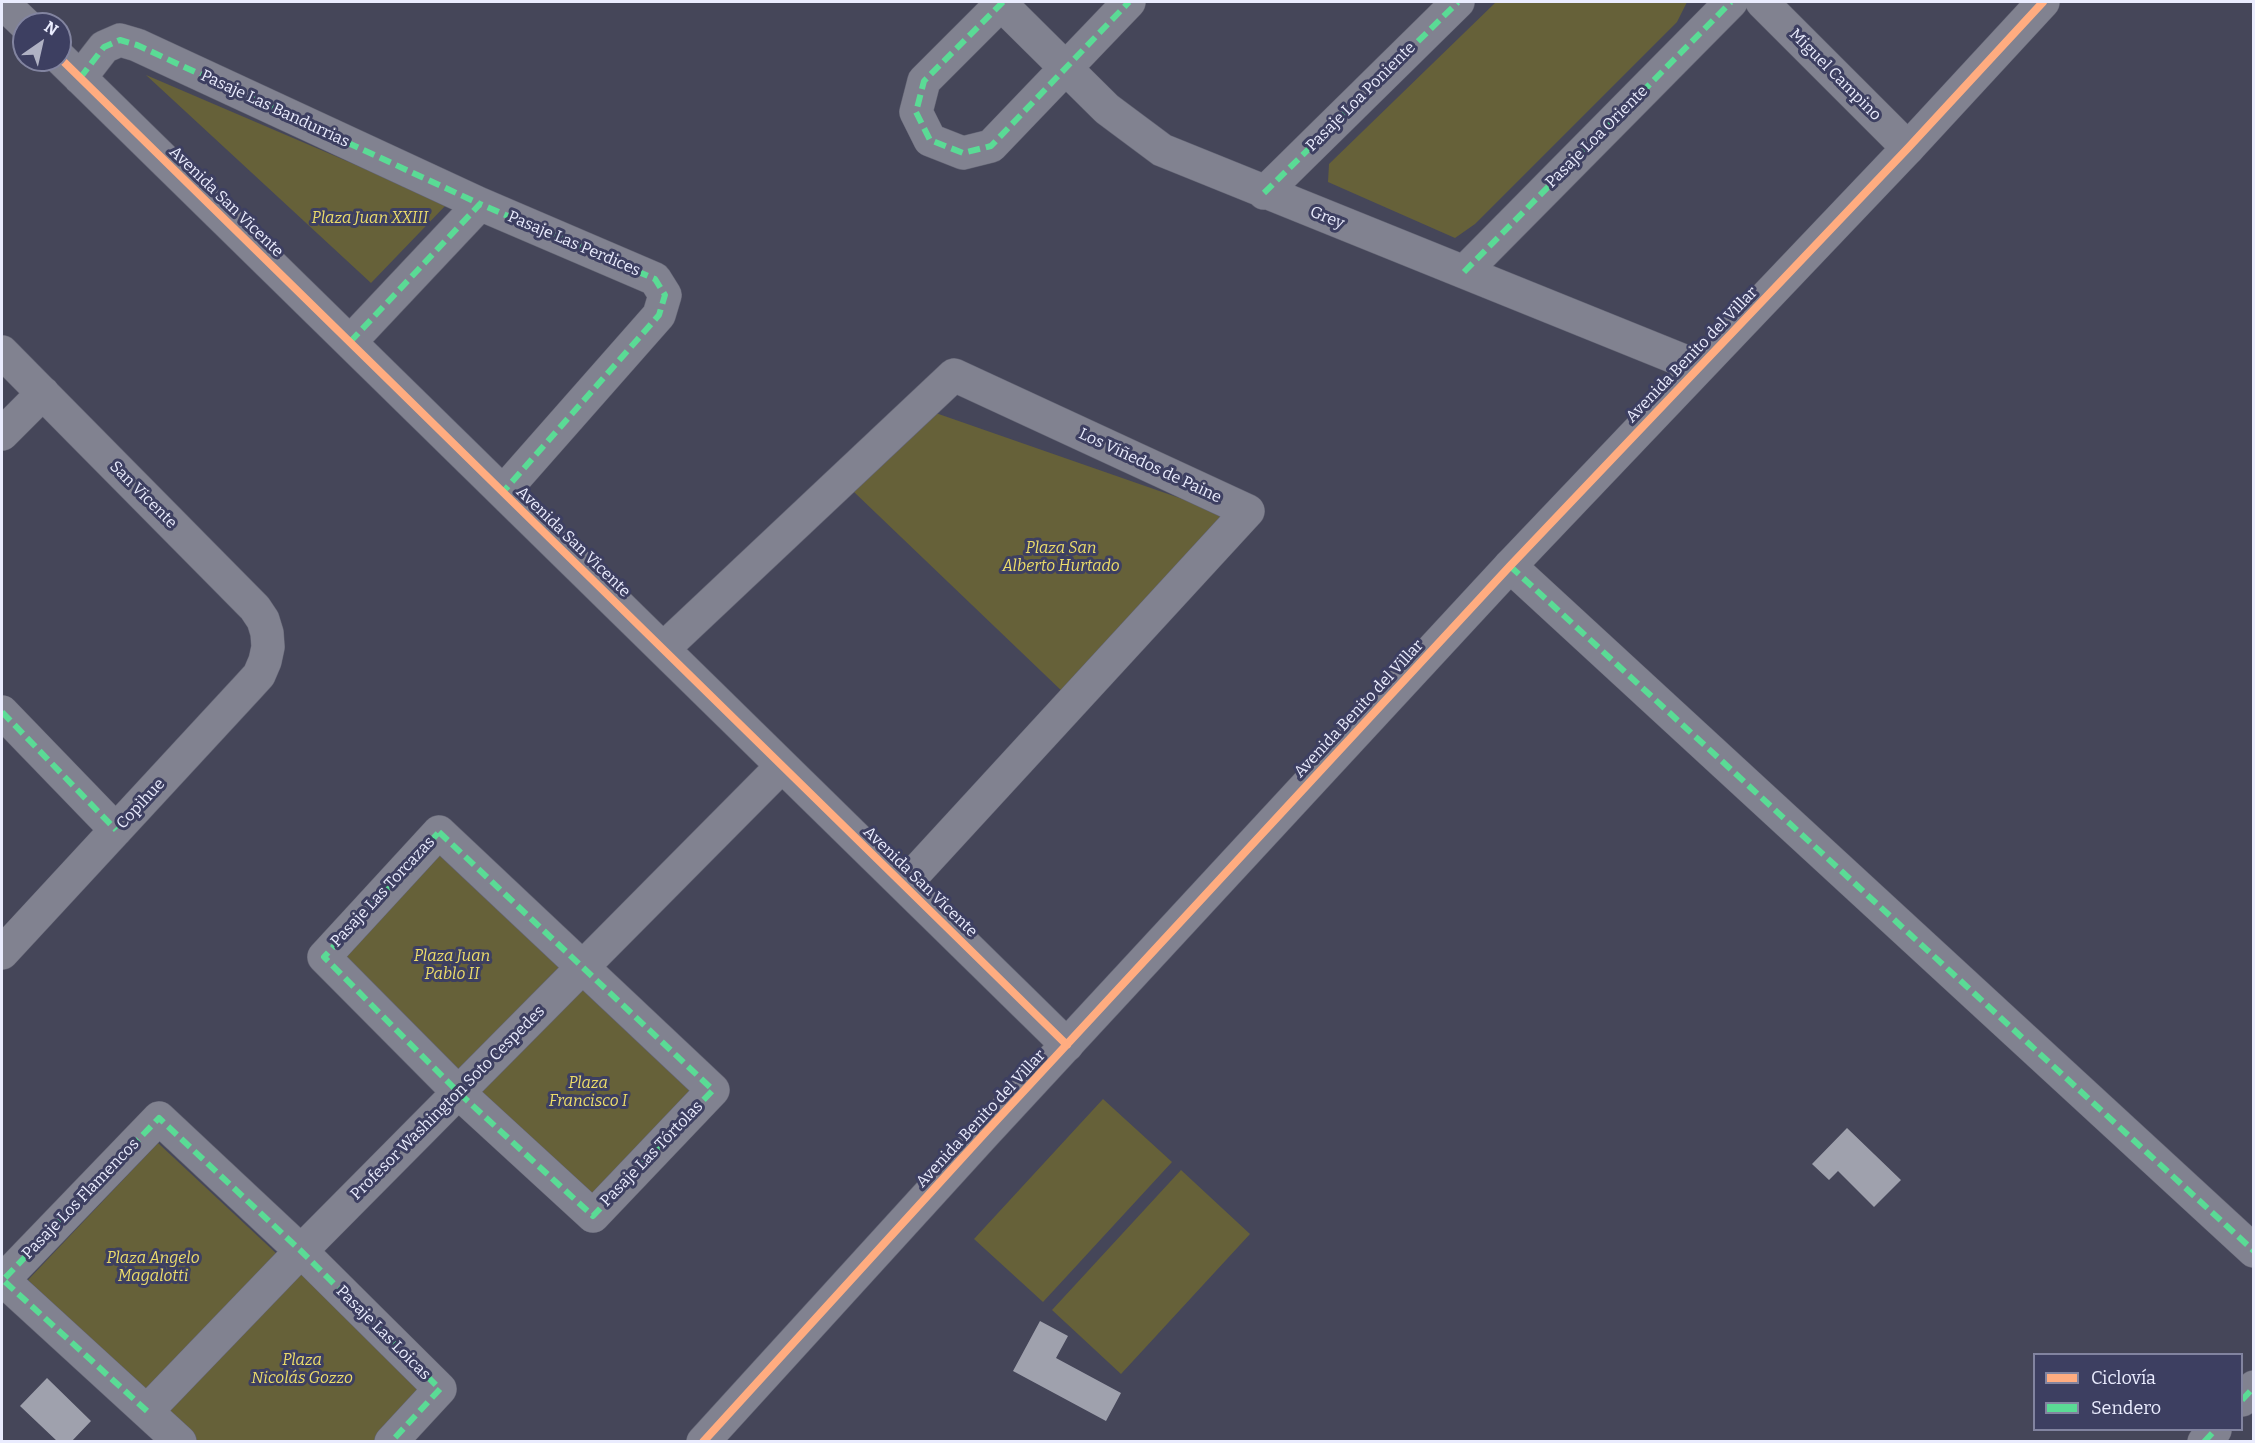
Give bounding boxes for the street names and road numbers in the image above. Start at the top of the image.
street label: Miguel Campino [1785,25,1885,125]
street label: Pasaje Loa Poniente [1302,38,1420,156]
street label: Pasaje Las Bandurrias [198,66,352,152]
street label: Pasaje Loa Oriente [1542,82,1652,192]
street label: Avenida San Vicente [165,143,287,261]
street label: Grey [1307,202,1347,234]
street label: Pasaje Las Perdices [505,207,643,281]
street label: Avenida Benito del Villar [1622,283,1762,427]
street label: Los Viñedos de Paine [1076,425,1224,507]
street label: San Vicente [105,457,181,533]
street label: Avenida San Vicente [512,483,634,601]
street label: Avenida Benito del Villar [1290,636,1428,782]
street label: Copihue [113,775,169,833]
street label: Avenida San Vicente [859,823,981,941]
street label: Pasaje Las Torcazas [327,833,439,951]
street label: Profesor Washington Soto Cespedes [347,1002,549,1204]
street label: Avenida Benito del Villar [912,1046,1050,1192]
street label: Pasaje Las Tórtolas [597,1097,707,1211]
street label: Pasaje Los Flamencos [18,1135,144,1263]
street label: Pasaje Las Loicas [332,1282,434,1384]

